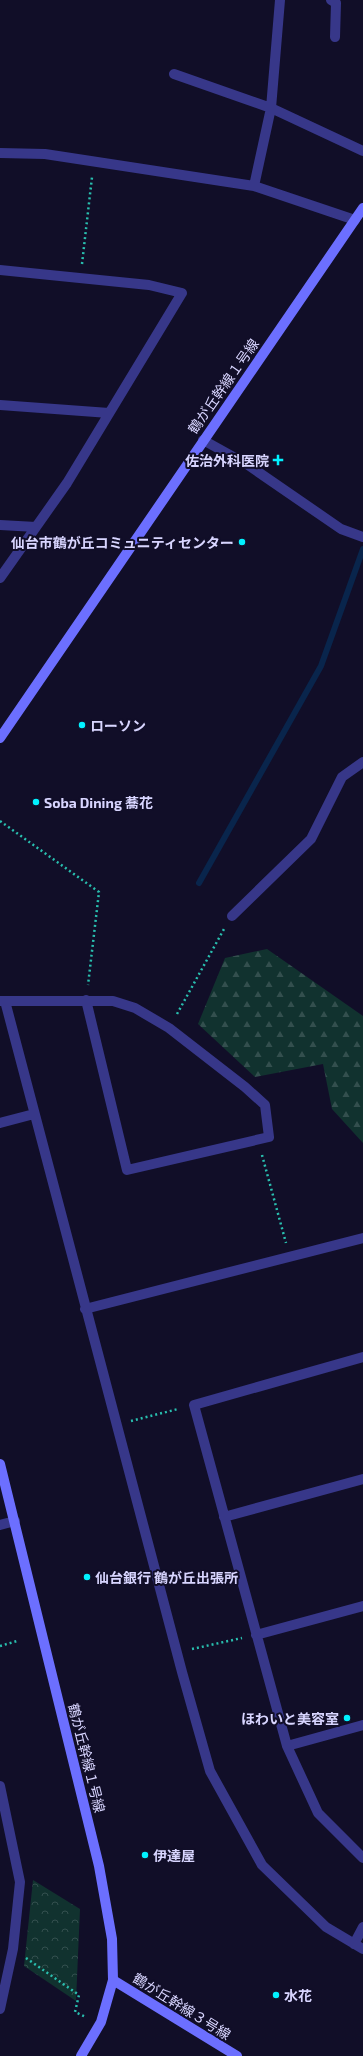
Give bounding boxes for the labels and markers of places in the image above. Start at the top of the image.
place label: 佐治外科医院 [185,452,269,469]
marker: 佐治外科医院 [272,454,284,466]
place label: 仙台市鶴が丘コミュニティセンター [11,534,234,551]
marker: 仙台市鶴が丘コミュニティセンター [237,537,247,547]
place label: ローソン [90,717,146,734]
marker: ローソン [77,720,87,730]
place label: Soba Dining 蕎花 [44,794,153,811]
marker: Soba Dining 蕎花 [31,797,41,807]
place label: 仙台銀行 鶴が丘出張所 [95,1569,238,1586]
marker: 仙台銀行 鶴が丘出張所 [82,1572,92,1582]
place label: ほわいと美容室 [241,1710,339,1727]
marker: ほわいと美容室 [342,1713,352,1723]
place label: 伊達屋 [153,1847,195,1864]
marker: 伊達屋 [140,1850,150,1860]
place label: 水花 [284,1987,312,2004]
marker: 水花 [271,1990,281,2000]

